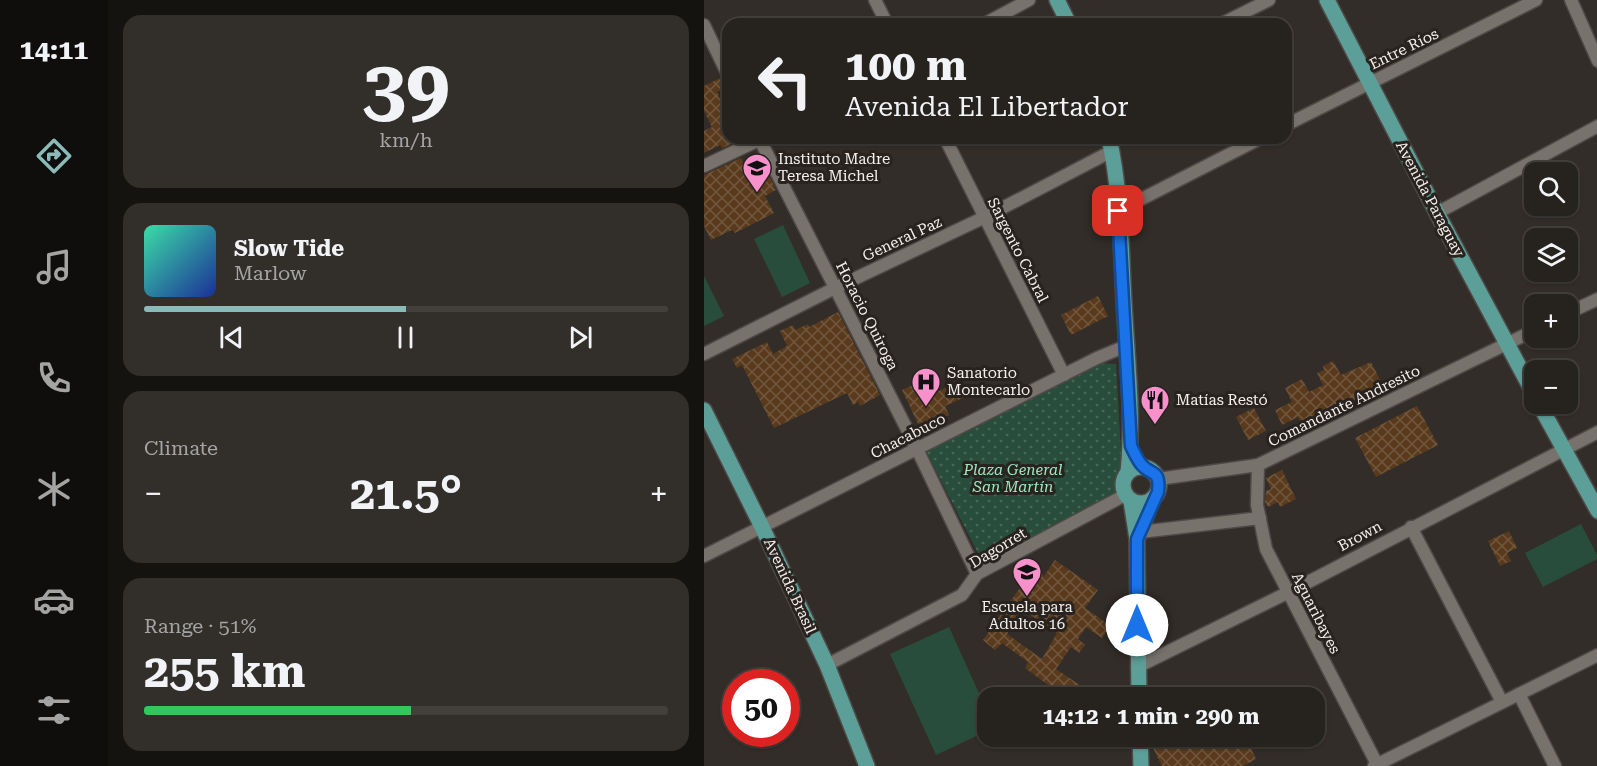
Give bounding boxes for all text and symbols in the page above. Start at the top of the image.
street label: Entre Ríos [1367,25,1441,73]
text: 14:11 [20,34,88,66]
text: 100 m [845,41,967,90]
icon: left [746,42,824,120]
text: 39 [362,43,450,134]
text: Avenida El Libertador [845,91,1129,123]
text: km/h [379,128,433,152]
icon: directions [33,135,75,177]
street label: Avenida Paraguay [1392,138,1468,260]
place label: Instituto Madre Teresa Michel [778,150,890,185]
school or university icon: Instituto Madre Teresa Michel [741,152,773,194]
map controls [1524,162,1578,414]
button: search [1524,162,1578,216]
pin [1092,185,1143,236]
icon: arrive [1101,194,1134,227]
street label: Sargento Cabral [984,195,1052,306]
street label: General Paz [860,213,944,265]
button: layers [1524,228,1578,282]
text: Slow Tide [234,236,344,261]
icon: music [33,246,75,288]
street label: Horacio Quiroga [832,259,902,373]
text: Marlow [234,261,307,285]
button: + [1524,294,1578,348]
icon: previous [215,321,248,354]
icon: pause [389,321,422,354]
icon: next [564,321,597,354]
icon: phone [33,357,75,399]
button: − [1524,360,1578,414]
street label: Comandante Andresito [1265,361,1423,451]
place label: Sanatorio Montecarlo [947,364,1030,399]
hospital icon: Sanatorio Montecarlo [910,366,942,408]
restaurant icon: Matías Restó [1139,384,1171,426]
place label: Matías Restó [1176,391,1268,409]
street label: Chacabuco [868,409,948,463]
text: Climate [144,436,218,460]
park label: Plaza General San Martín [963,461,1063,496]
text: 21.5° [350,467,462,520]
icon: climate [33,468,75,510]
text: − [144,474,162,513]
text: + [650,474,668,513]
street label: Brown [1335,517,1385,555]
street label: Dagorret [966,524,1030,572]
street label: Avenida Brasil [760,535,820,637]
school or university icon: Escuela para Adultos 16 [1011,556,1043,598]
street label: Aguaribayes [1288,569,1344,657]
icon: car [33,579,75,621]
position arrow [1105,593,1169,657]
place label: Escuela para Adultos 16 [981,598,1073,633]
text: Range · 51% [144,614,256,638]
text: 255 km [144,645,305,698]
speed limit sign: 50 [722,669,800,747]
icon: filters [33,689,75,731]
text: 14:12 · 1 min · 290 m [1042,704,1260,729]

